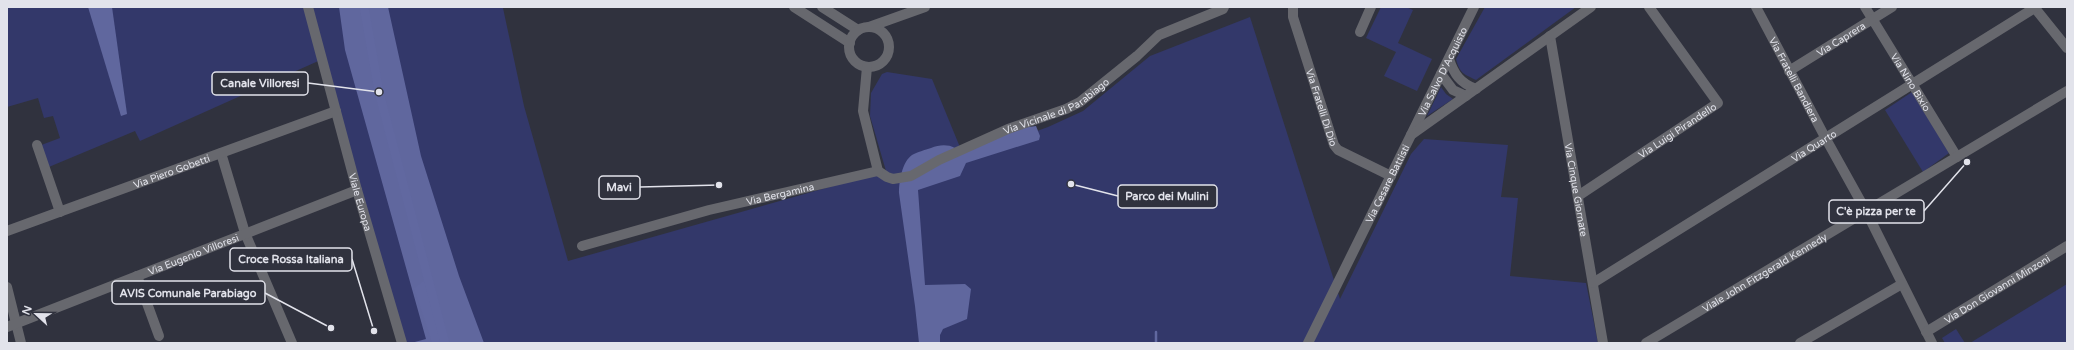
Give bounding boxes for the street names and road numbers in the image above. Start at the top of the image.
street label: Via Caprera [1815,20,1868,59]
street label: Via Salvo D'Acquisto [1416,25,1470,118]
street label: Via Fratelli Bandiera [1766,35,1821,125]
street label: Via Nino Bixio [1888,51,1933,114]
street label: Via Fratelli Di Dio [1303,67,1339,148]
street label: Via Vicinale di Parabiago [1002,76,1112,137]
street label: Via Luigi Pirandello [1636,101,1719,161]
street label: Via Quarto [1789,128,1839,165]
street label: Via Cinque Giornate [1562,142,1590,238]
street label: Via Cesare Battisti [1363,143,1412,225]
street label: Via Piero Gobetti [132,153,212,191]
street label: Viale Europa [346,172,374,233]
street label: Via Bergamina [745,181,815,208]
street label: Viale John Fitzgerald Kennedy [1700,231,1830,315]
street label: Via Eugenio Villoresi [147,232,241,278]
street label: Via Don Giovanni Minzoni [1942,253,2052,326]

